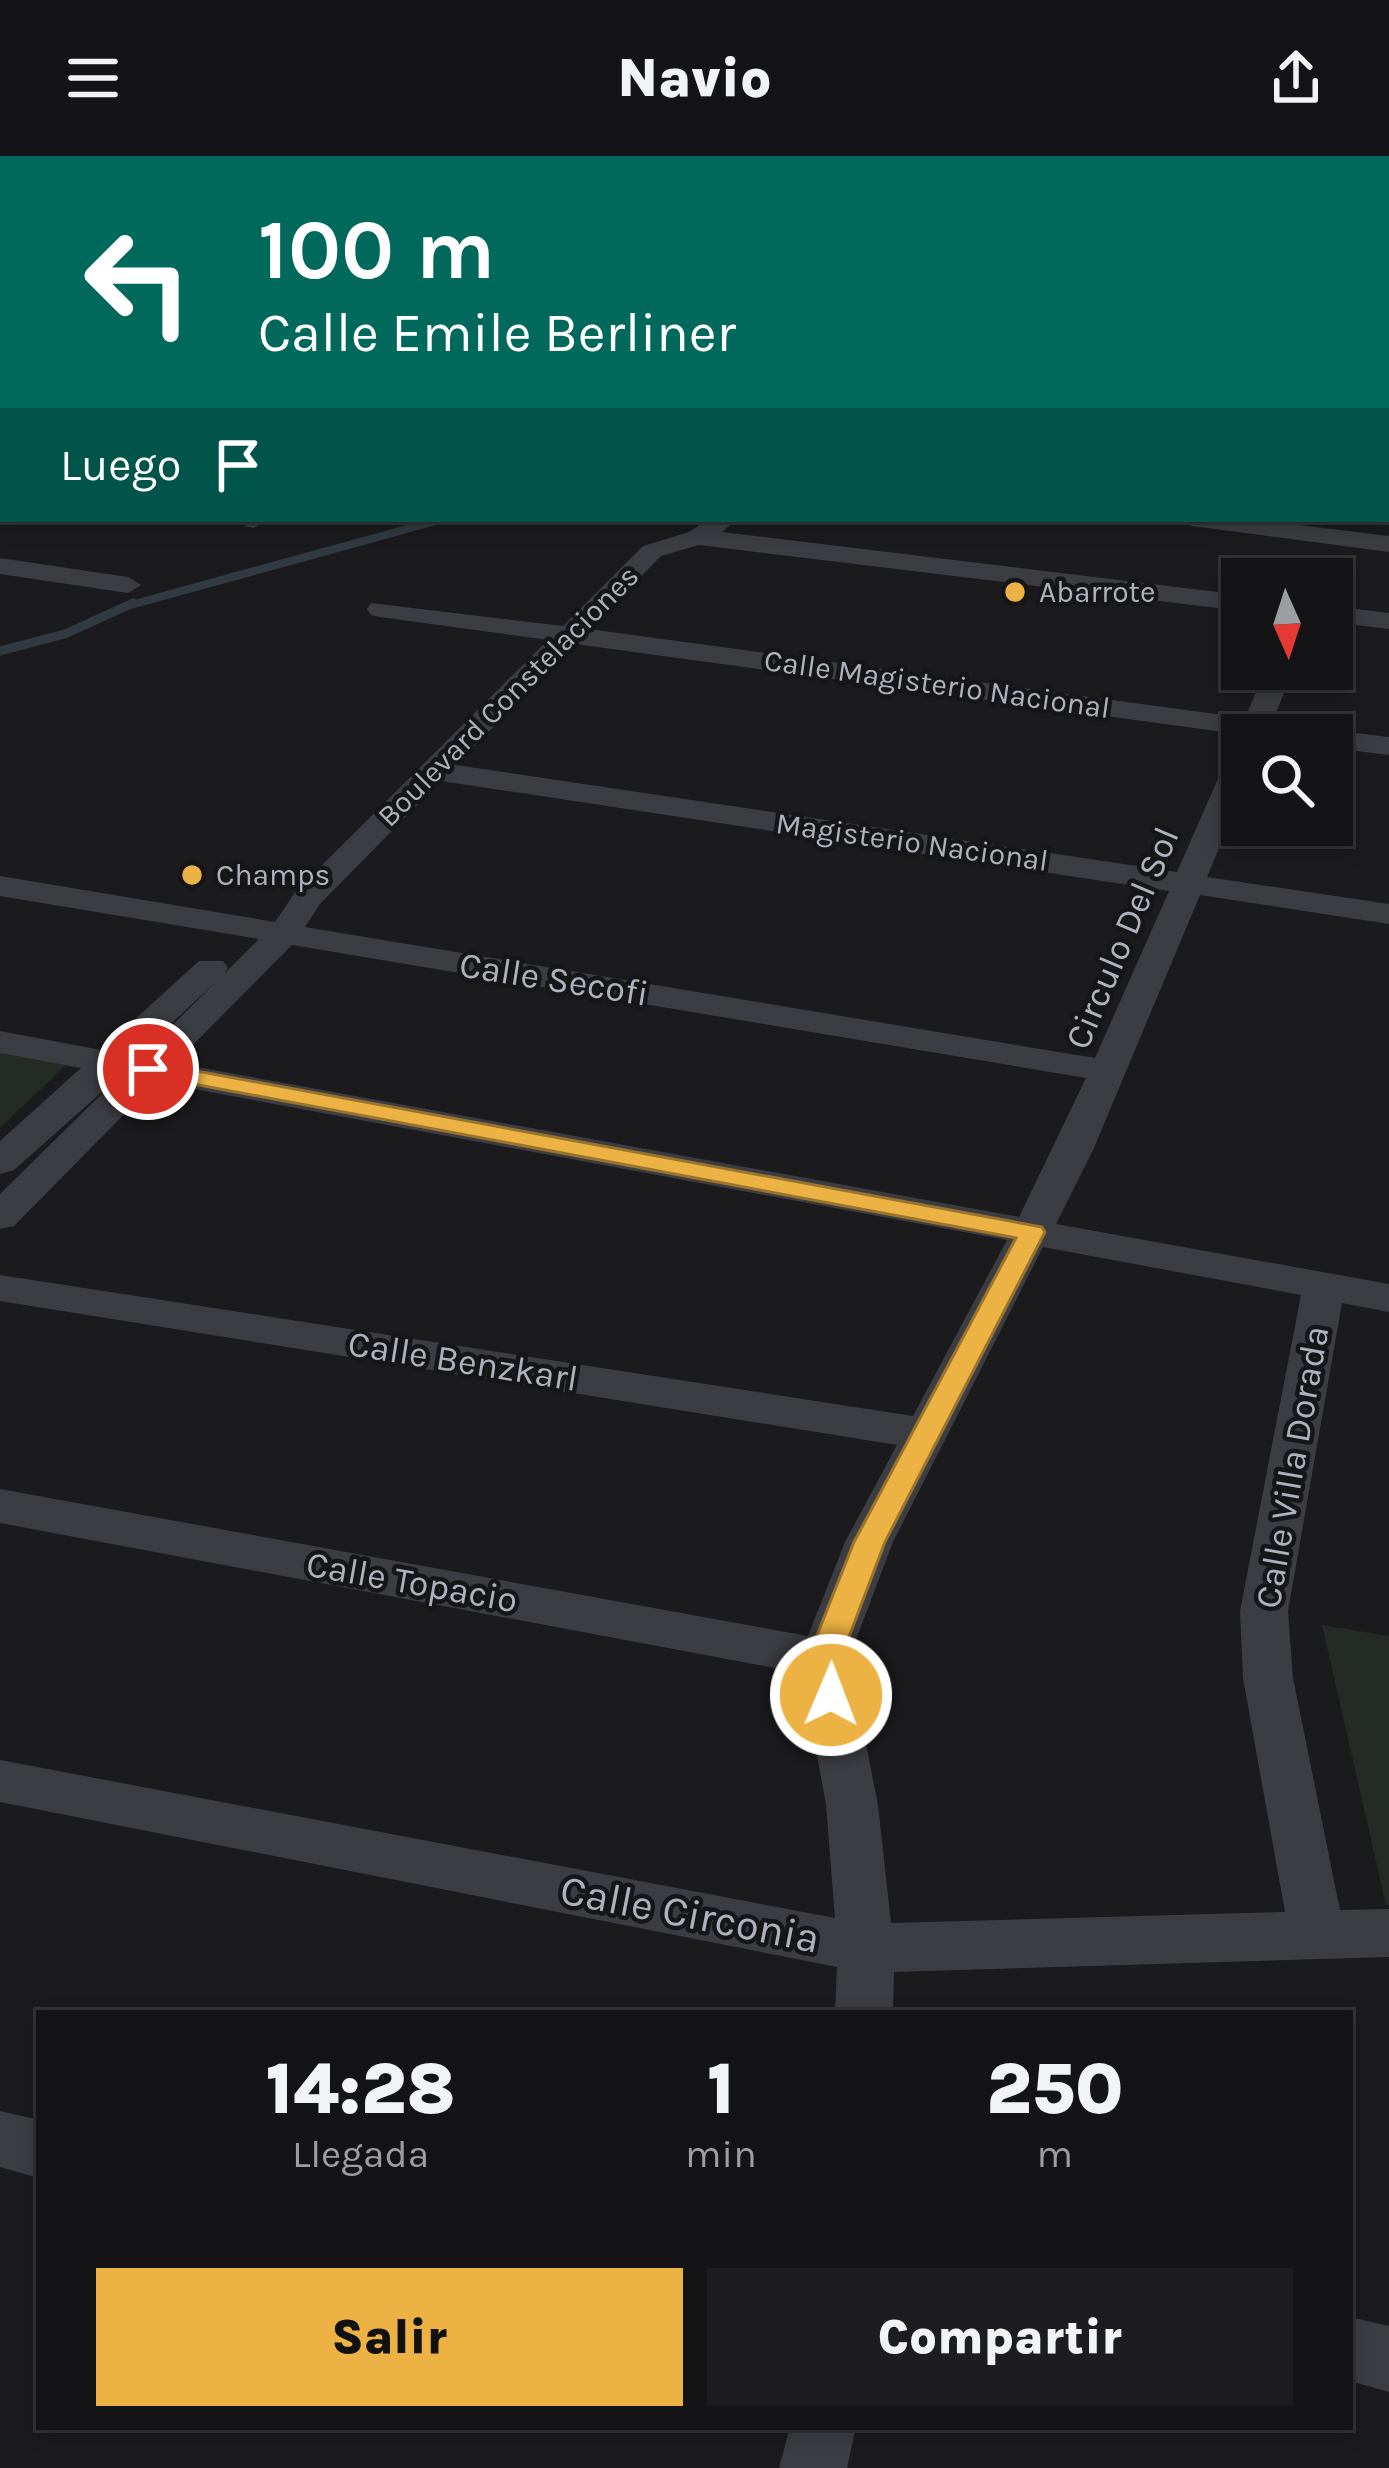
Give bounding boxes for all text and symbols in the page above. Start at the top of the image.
icon: menu [60,45,126,111]
icon: share [1263,45,1329,111]
text: Navio [617,46,772,110]
text: 100 m [258,201,495,299]
icon: left [60,204,216,360]
text: Calle Emile Berliner [258,301,736,365]
icon: arrive [205,432,271,498]
text: Luego [60,439,181,491]
street label: Boulevard Constelaciones [370,558,646,834]
north arrow [1221,558,1353,690]
map controls [1221,558,1353,846]
place label: Abarrote [1039,574,1155,610]
marker: Abarrote [1002,579,1028,605]
street label: Calle Magisterio Nacional [762,642,1112,726]
button: search [1221,714,1353,846]
street label: Magisterio Nacional [774,805,1050,879]
street label: Circulo Del Sol [1056,821,1188,1055]
place label: Champs [216,857,330,893]
marker: Champs [179,862,205,888]
street label: Calle Secofi [457,943,651,1015]
pin [97,1018,199,1120]
icon: arrive [115,1036,181,1102]
street label: Calle Benzkarl [345,1322,581,1400]
street label: Calle Villa Dorada [1246,1323,1338,1611]
street label: Calle Topacio [303,1543,521,1621]
position arrow [768,1632,894,1758]
street label: Calle Circonia [556,1864,824,1964]
text: 14:28 [266,2047,456,2131]
text: 1 [707,2047,735,2131]
text: 250 [986,2047,1123,2131]
text: Llegada [292,2131,429,2177]
text: min [685,2131,757,2177]
text: m [1037,2131,1073,2177]
button: Salir [96,2268,683,2406]
button: Compartir [707,2268,1293,2406]

